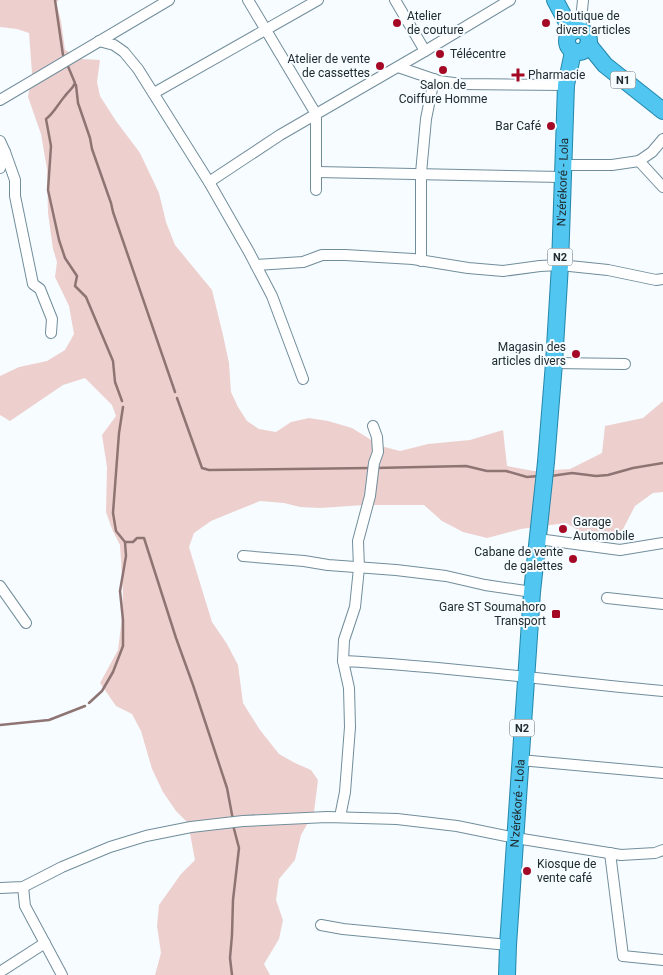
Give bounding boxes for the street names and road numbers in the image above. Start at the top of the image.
road number: N1 [610,72,636,88]
street label: N'zérékoré - Lola [554,138,571,227]
road number: N2 [548,248,572,266]
road number: N2 [510,720,534,736]
street label: N'zérékoré - Lola [508,759,528,848]

